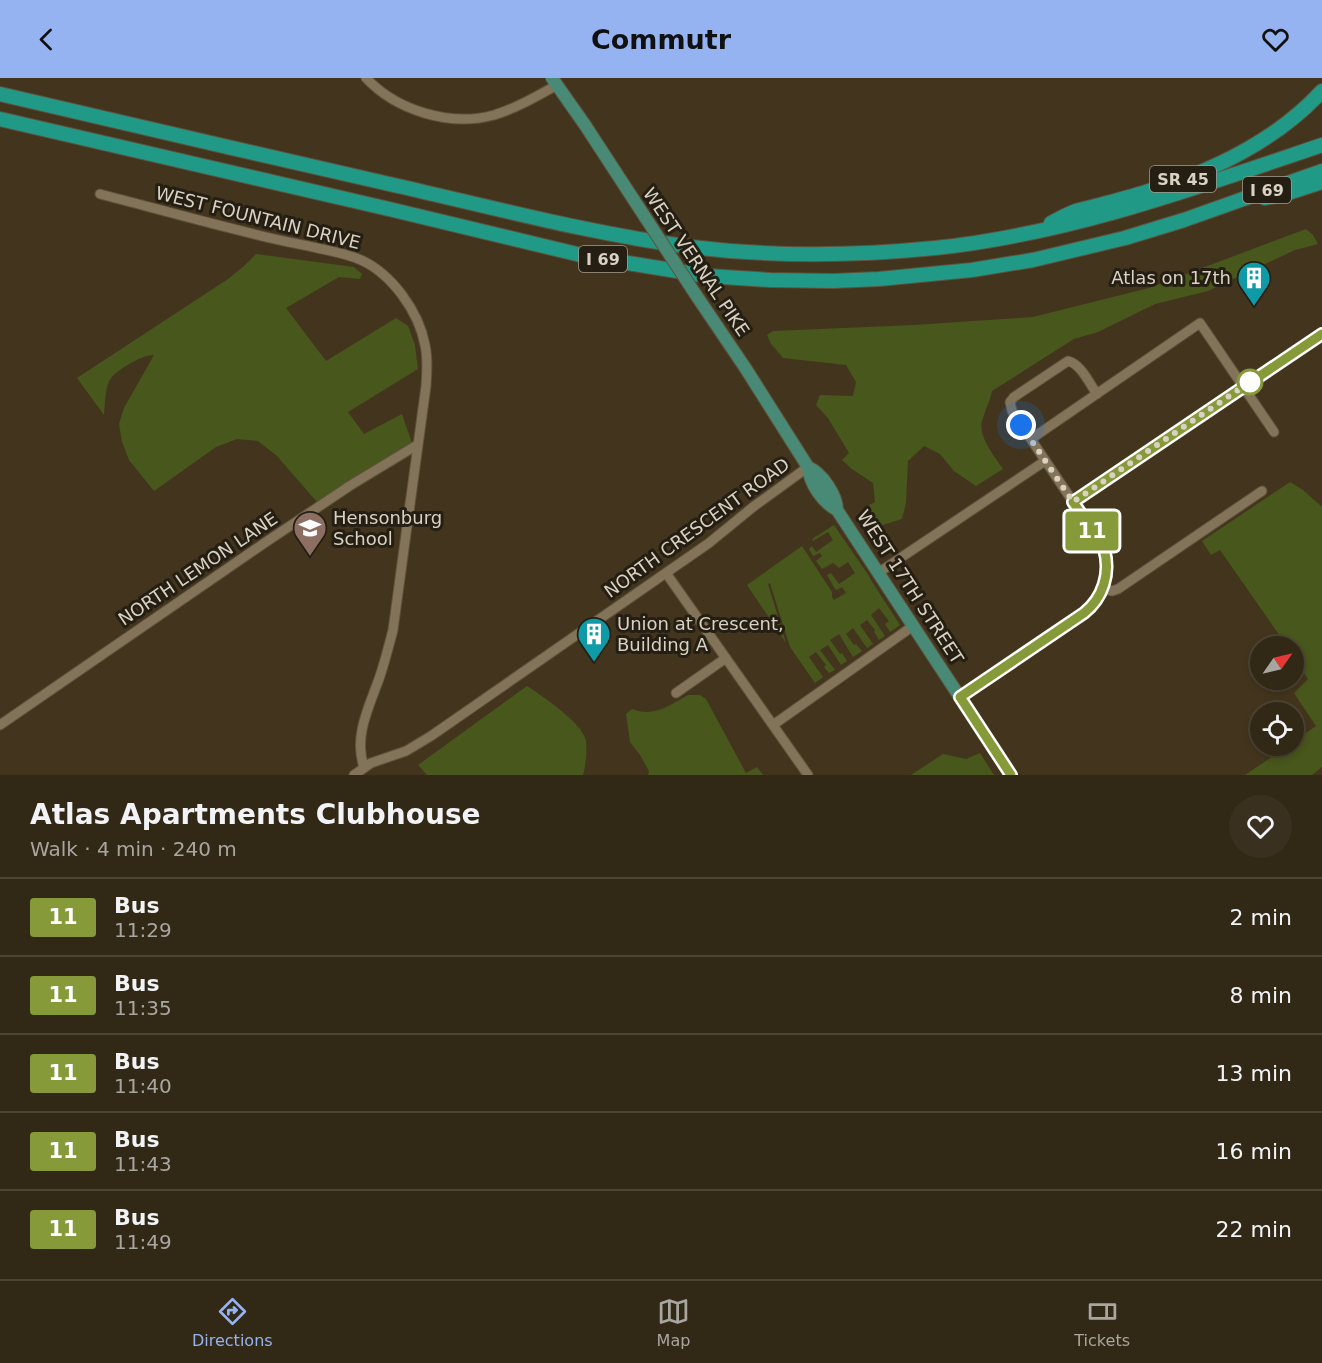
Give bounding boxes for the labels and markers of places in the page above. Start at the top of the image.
building icon: Atlas on 17th [1236,260,1272,307]
place label: Atlas on 17th [1111,267,1231,288]
unlabelled marker [1237,369,1263,395]
place label: Hensonburg School [333,507,442,549]
school or university icon: Hensonburg School [292,510,328,557]
place label: Union at Crescent, Building A [617,613,784,655]
building icon: Union at Crescent, Building A [576,616,612,663]

